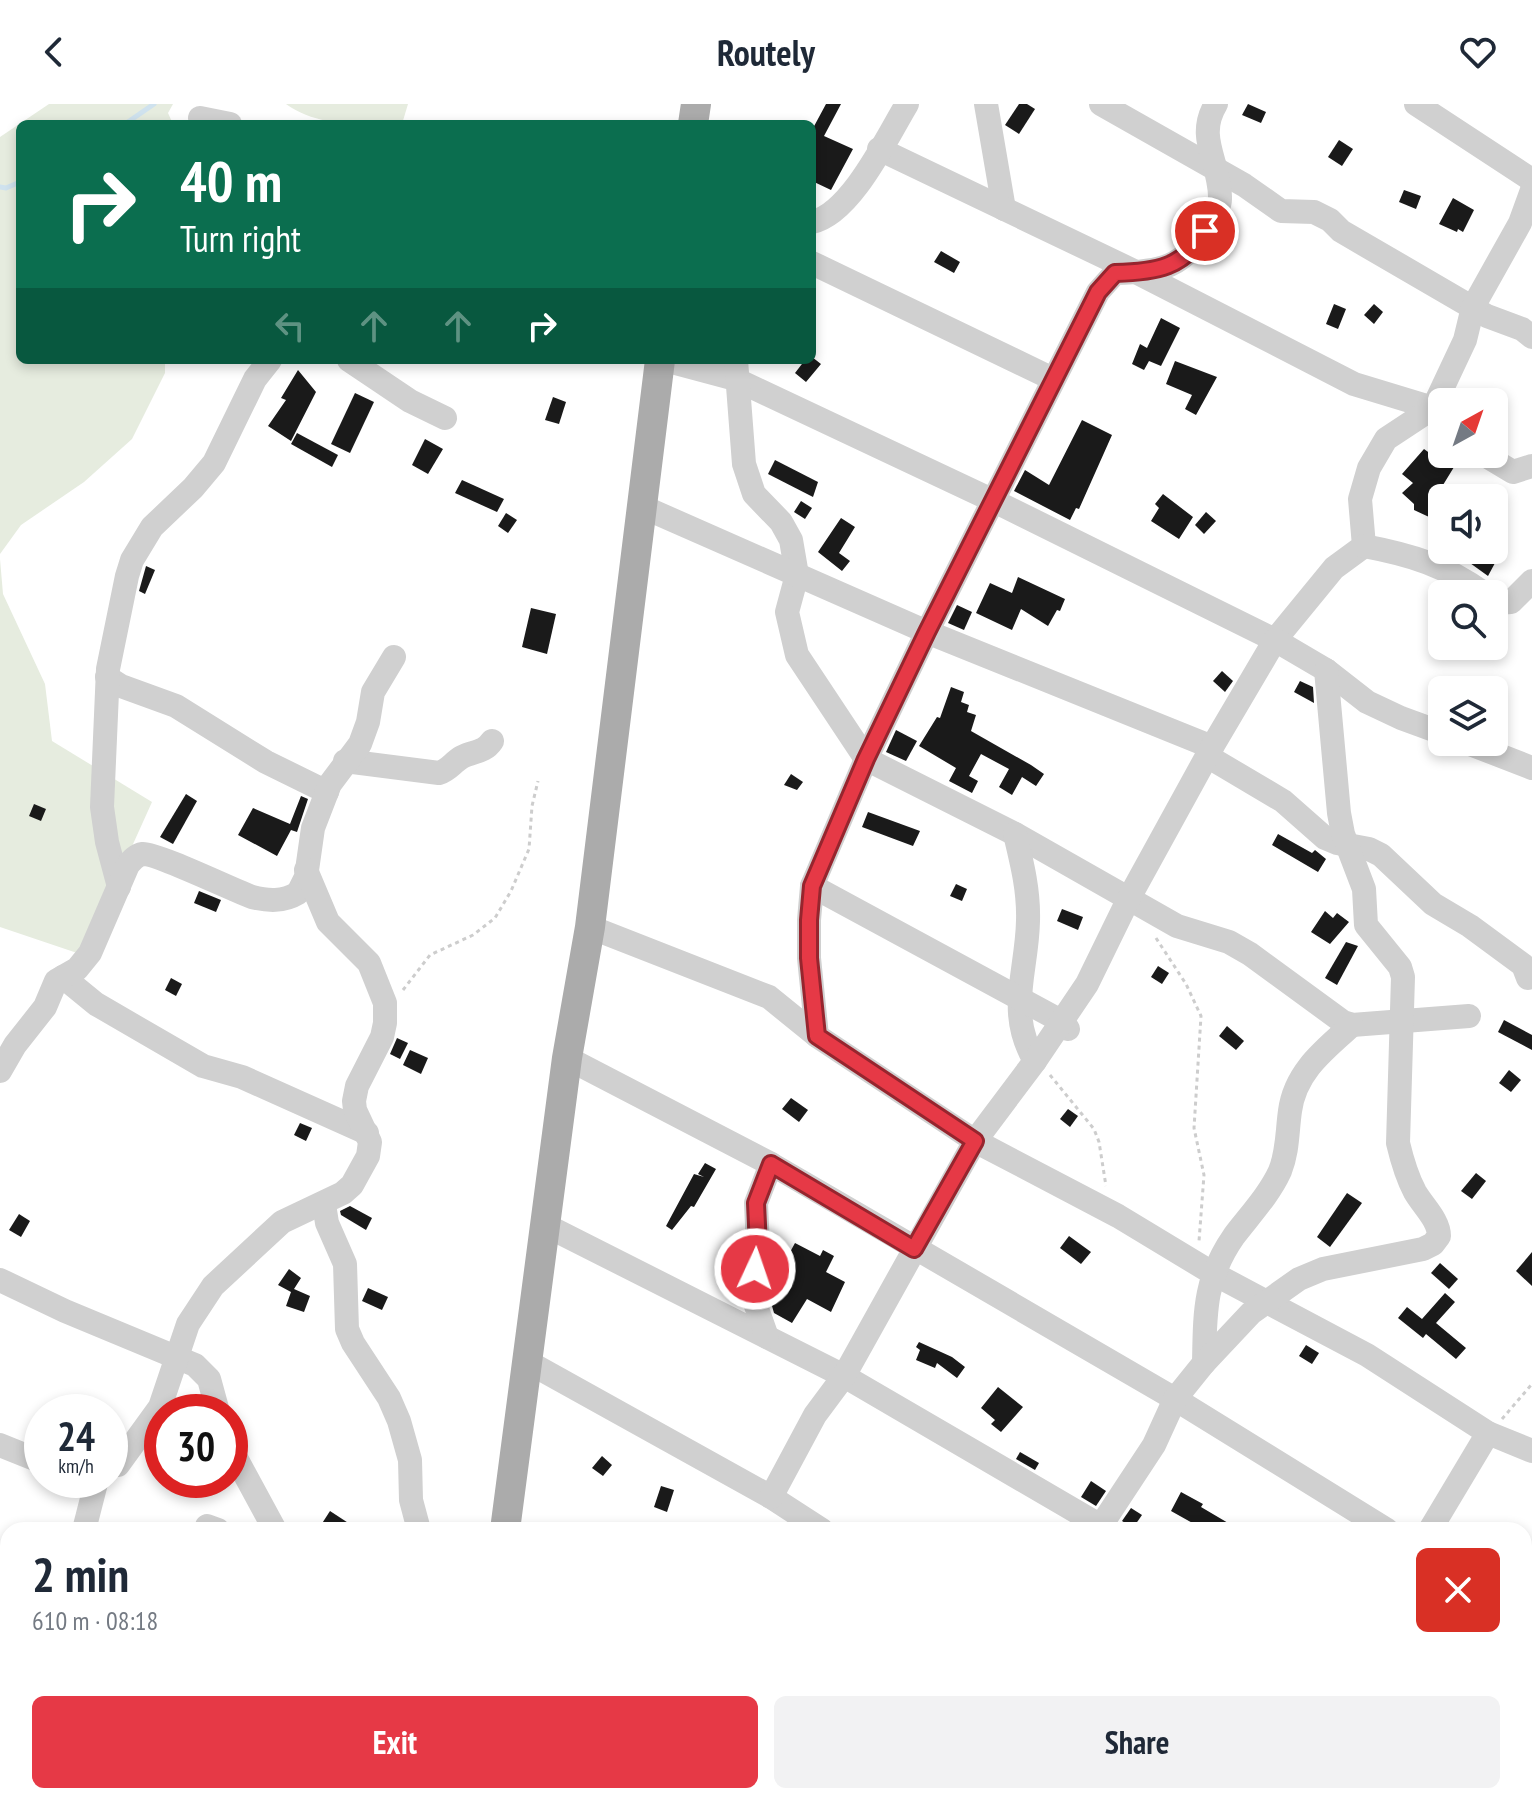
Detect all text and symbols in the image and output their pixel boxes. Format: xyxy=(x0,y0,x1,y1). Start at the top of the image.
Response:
text: Routely xyxy=(717,29,815,76)
icon: back xyxy=(32,30,76,74)
icon: heart xyxy=(1456,30,1500,74)
text: 40 m xyxy=(180,145,282,217)
icon: right xyxy=(48,152,152,256)
pin xyxy=(1171,197,1239,265)
icon: arrive xyxy=(1183,209,1227,253)
text: Turn right xyxy=(180,215,301,262)
icon: left xyxy=(268,304,312,348)
icon: ahead xyxy=(352,304,396,348)
icon: ahead xyxy=(436,304,480,348)
icon: right xyxy=(520,304,564,348)
north arrow xyxy=(1428,388,1508,468)
map controls xyxy=(1428,388,1508,756)
button: sound xyxy=(1428,484,1508,564)
button: search xyxy=(1428,580,1508,660)
button: layers xyxy=(1428,676,1508,756)
position arrow xyxy=(713,1227,797,1311)
speed limit sign: 30 xyxy=(144,1394,248,1498)
text: 24 xyxy=(57,1410,95,1462)
text: km/h xyxy=(58,1453,94,1479)
text: 2 min xyxy=(32,1543,129,1605)
button: close xyxy=(1416,1548,1500,1632)
text: 610 m · 08:18 xyxy=(32,1604,158,1637)
button: Exit xyxy=(32,1696,758,1788)
button: Share xyxy=(774,1696,1500,1788)

